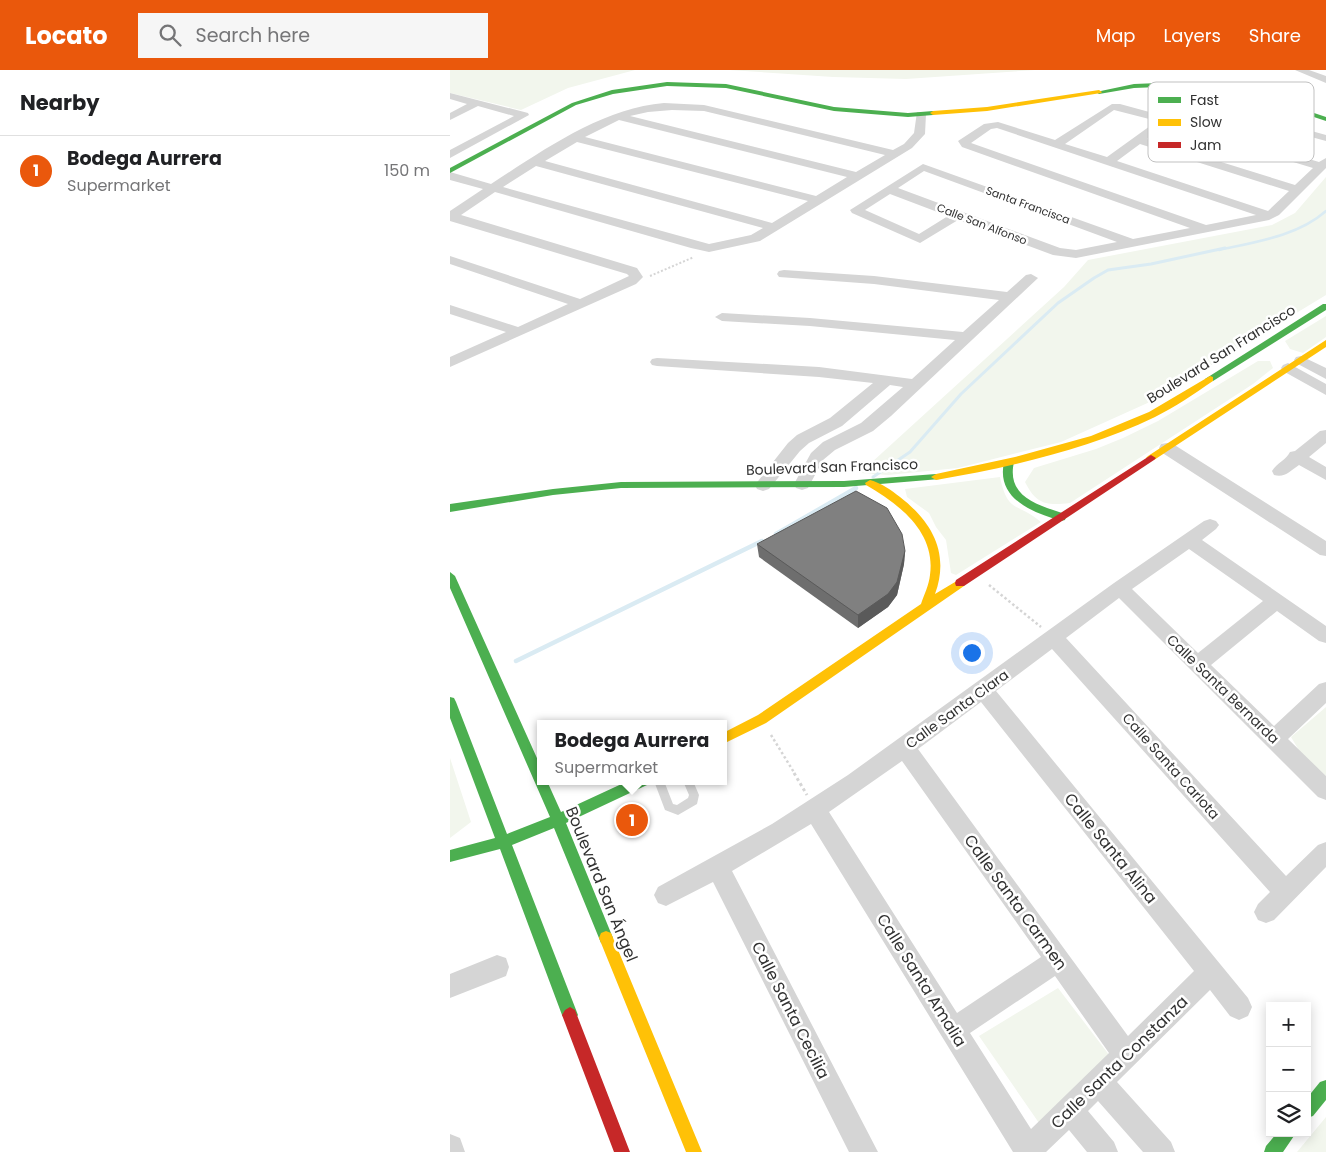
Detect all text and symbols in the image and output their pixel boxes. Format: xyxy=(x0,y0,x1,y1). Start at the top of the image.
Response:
search box xyxy=(138,13,488,58)
text: Locato xyxy=(25,19,108,52)
icon: search xyxy=(156,21,184,49)
text: Search here xyxy=(196,22,310,49)
text: Map xyxy=(1096,23,1136,48)
text: Layers xyxy=(1164,23,1221,48)
text: Share xyxy=(1249,23,1301,48)
legend xyxy=(1148,82,1314,162)
text: Nearby xyxy=(20,88,100,117)
text: Fast xyxy=(1190,90,1219,110)
text: Slow xyxy=(1190,112,1223,132)
text: Jam xyxy=(1190,135,1221,155)
text: Bodega Aurrera xyxy=(67,145,222,172)
text: 1 xyxy=(33,159,39,182)
text: 150 m xyxy=(384,159,430,182)
text: Supermarket xyxy=(67,174,171,197)
street label: Santa Francisca xyxy=(984,182,1072,228)
street label: Calle San Alfonso xyxy=(935,199,1029,249)
street label: Boulevard San Francisco xyxy=(1143,300,1299,408)
street label: Boulevard San Francisco xyxy=(746,454,918,480)
street label: Calle Santa Bernarda xyxy=(1162,630,1284,748)
your location xyxy=(959,640,985,666)
street label: Calle Santa Clara xyxy=(901,665,1013,753)
street label: Calle Santa Carlota xyxy=(1118,708,1224,824)
popup xyxy=(537,720,727,785)
text: Bodega Aurrera xyxy=(555,727,709,754)
text: Supermarket xyxy=(555,756,658,779)
street label: Calle Santa Alina xyxy=(1059,788,1162,909)
pin: 1 xyxy=(616,801,648,839)
street label: Boulevard San Ángel xyxy=(560,803,643,965)
street label: Calle Santa Carmen xyxy=(959,830,1073,975)
street label: Calle Santa Amalia xyxy=(871,909,972,1051)
street label: Calle Santa Cecilia xyxy=(746,938,835,1083)
street label: Calle Santa Constanza xyxy=(1046,991,1193,1134)
map controls xyxy=(1266,1002,1311,1137)
button: + xyxy=(1266,1002,1311,1047)
button: − xyxy=(1266,1047,1311,1092)
button: layers xyxy=(1266,1092,1311,1137)

